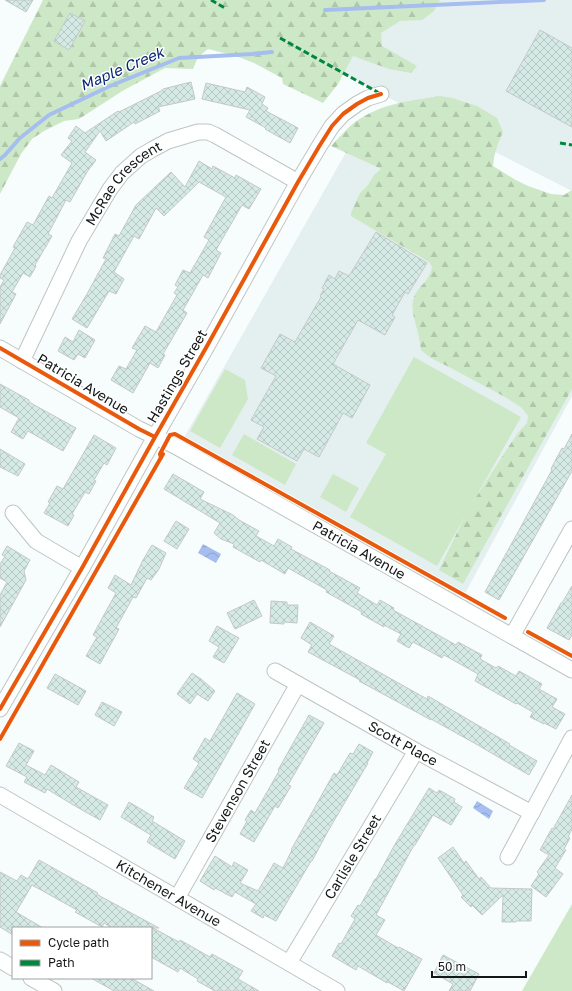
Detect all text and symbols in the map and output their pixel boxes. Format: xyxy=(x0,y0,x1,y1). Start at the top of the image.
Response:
water label: Maple Creek xyxy=(77,42,168,94)
street label: McRae Crescent xyxy=(81,137,164,228)
street label: Hastings Street xyxy=(143,326,210,425)
street label: Patricia Avenue xyxy=(34,350,132,418)
street label: Patricia Avenue xyxy=(310,516,409,582)
street label: Scott Place xyxy=(365,717,441,769)
street label: Stevenson Street xyxy=(201,736,273,845)
street label: Carlisle Street xyxy=(320,811,384,902)
street label: Kitchener Avenue xyxy=(113,855,224,930)
legend xyxy=(12,927,152,979)
text: Cycle path xyxy=(48,935,109,950)
scale bar xyxy=(432,953,526,979)
text: Path xyxy=(48,955,75,970)
text: 50 m xyxy=(438,959,466,974)

